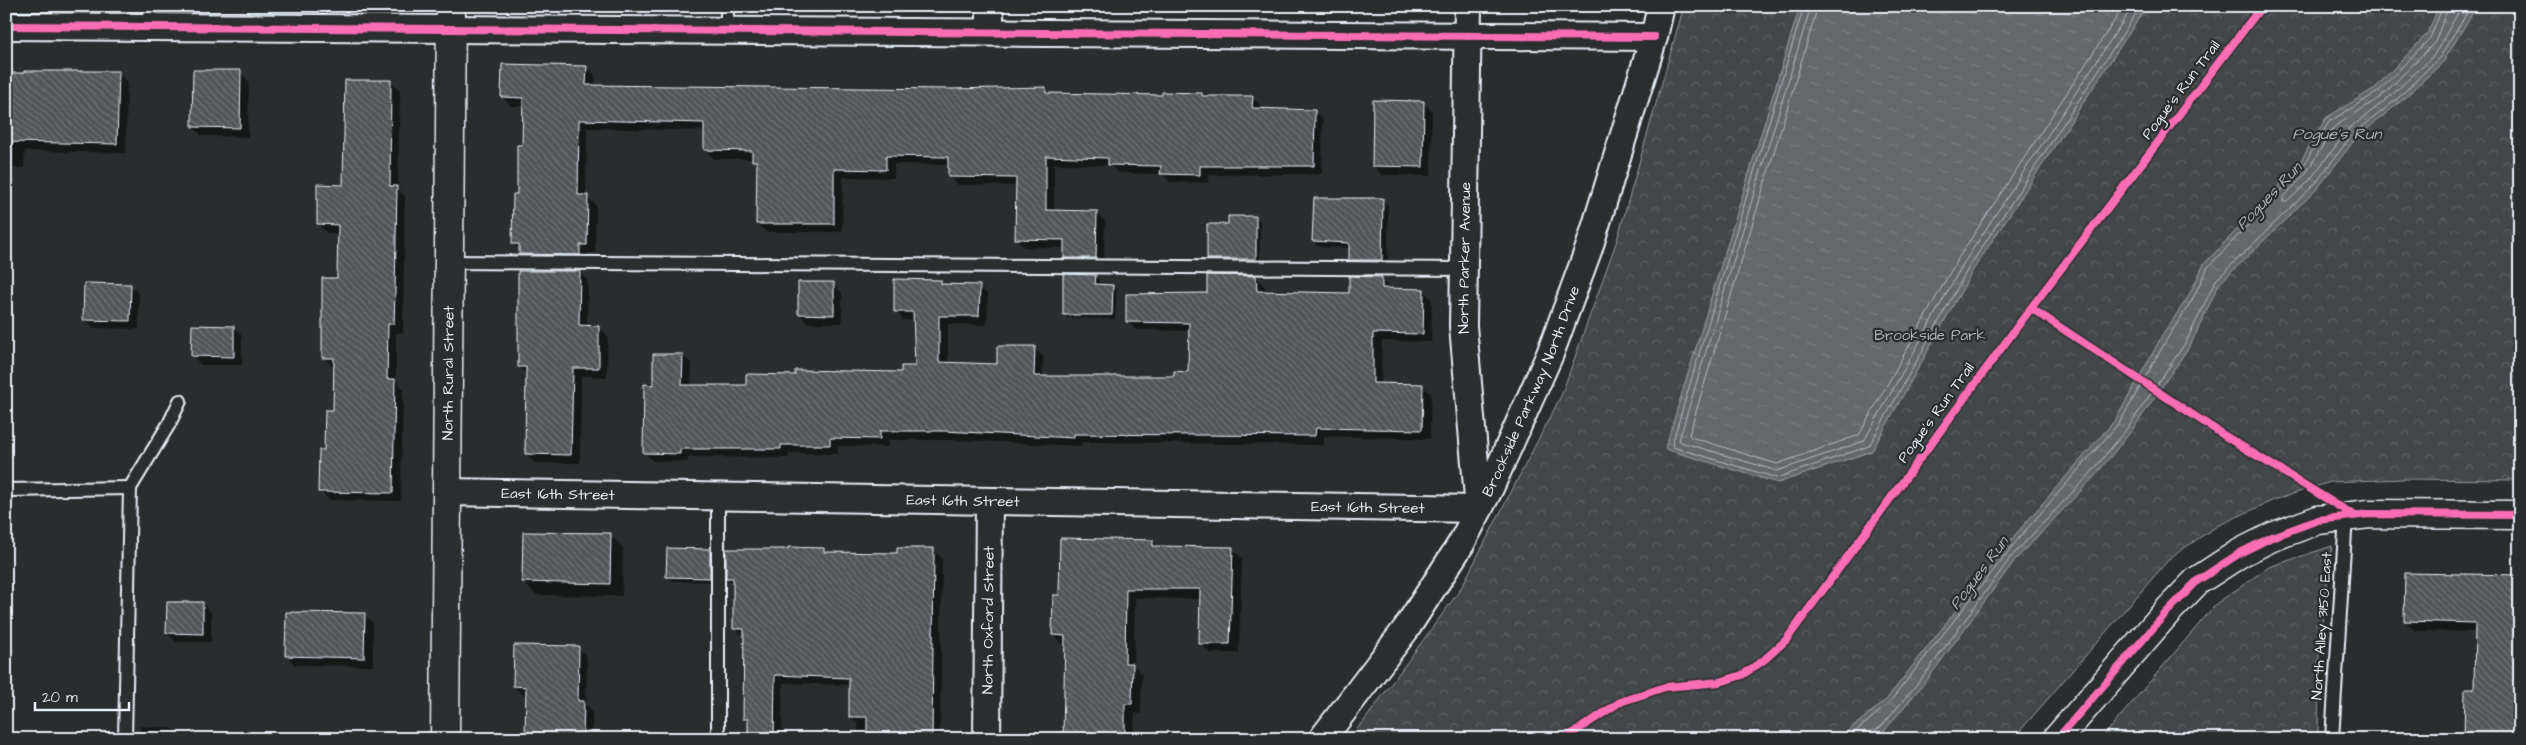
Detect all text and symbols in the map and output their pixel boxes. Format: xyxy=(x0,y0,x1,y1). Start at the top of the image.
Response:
street label: Pogue's Run Trail xyxy=(2137,36,2226,144)
water label: Pogue's Run xyxy=(2293,123,2383,146)
water label: Pogues Run xyxy=(2231,156,2309,235)
street label: North Parker Avenue xyxy=(1452,182,1476,335)
street label: Brookside Parkway North Drive xyxy=(1477,283,1585,500)
street label: North Rural Street xyxy=(437,306,459,440)
park label: Brookside Park xyxy=(1874,325,1986,346)
street label: Pogue's Run Trail xyxy=(1892,359,1980,468)
street label: East 16th Street xyxy=(501,482,615,505)
street label: East 16th Street xyxy=(906,489,1020,512)
street label: East 16th Street xyxy=(1311,496,1425,519)
water label: Pogues Run xyxy=(1944,530,2016,615)
street label: North Oxford Street xyxy=(977,546,999,694)
street label: North Alley 3150 East xyxy=(2306,551,2339,701)
scale bar xyxy=(35,680,129,712)
text: 20 m xyxy=(42,687,78,708)

